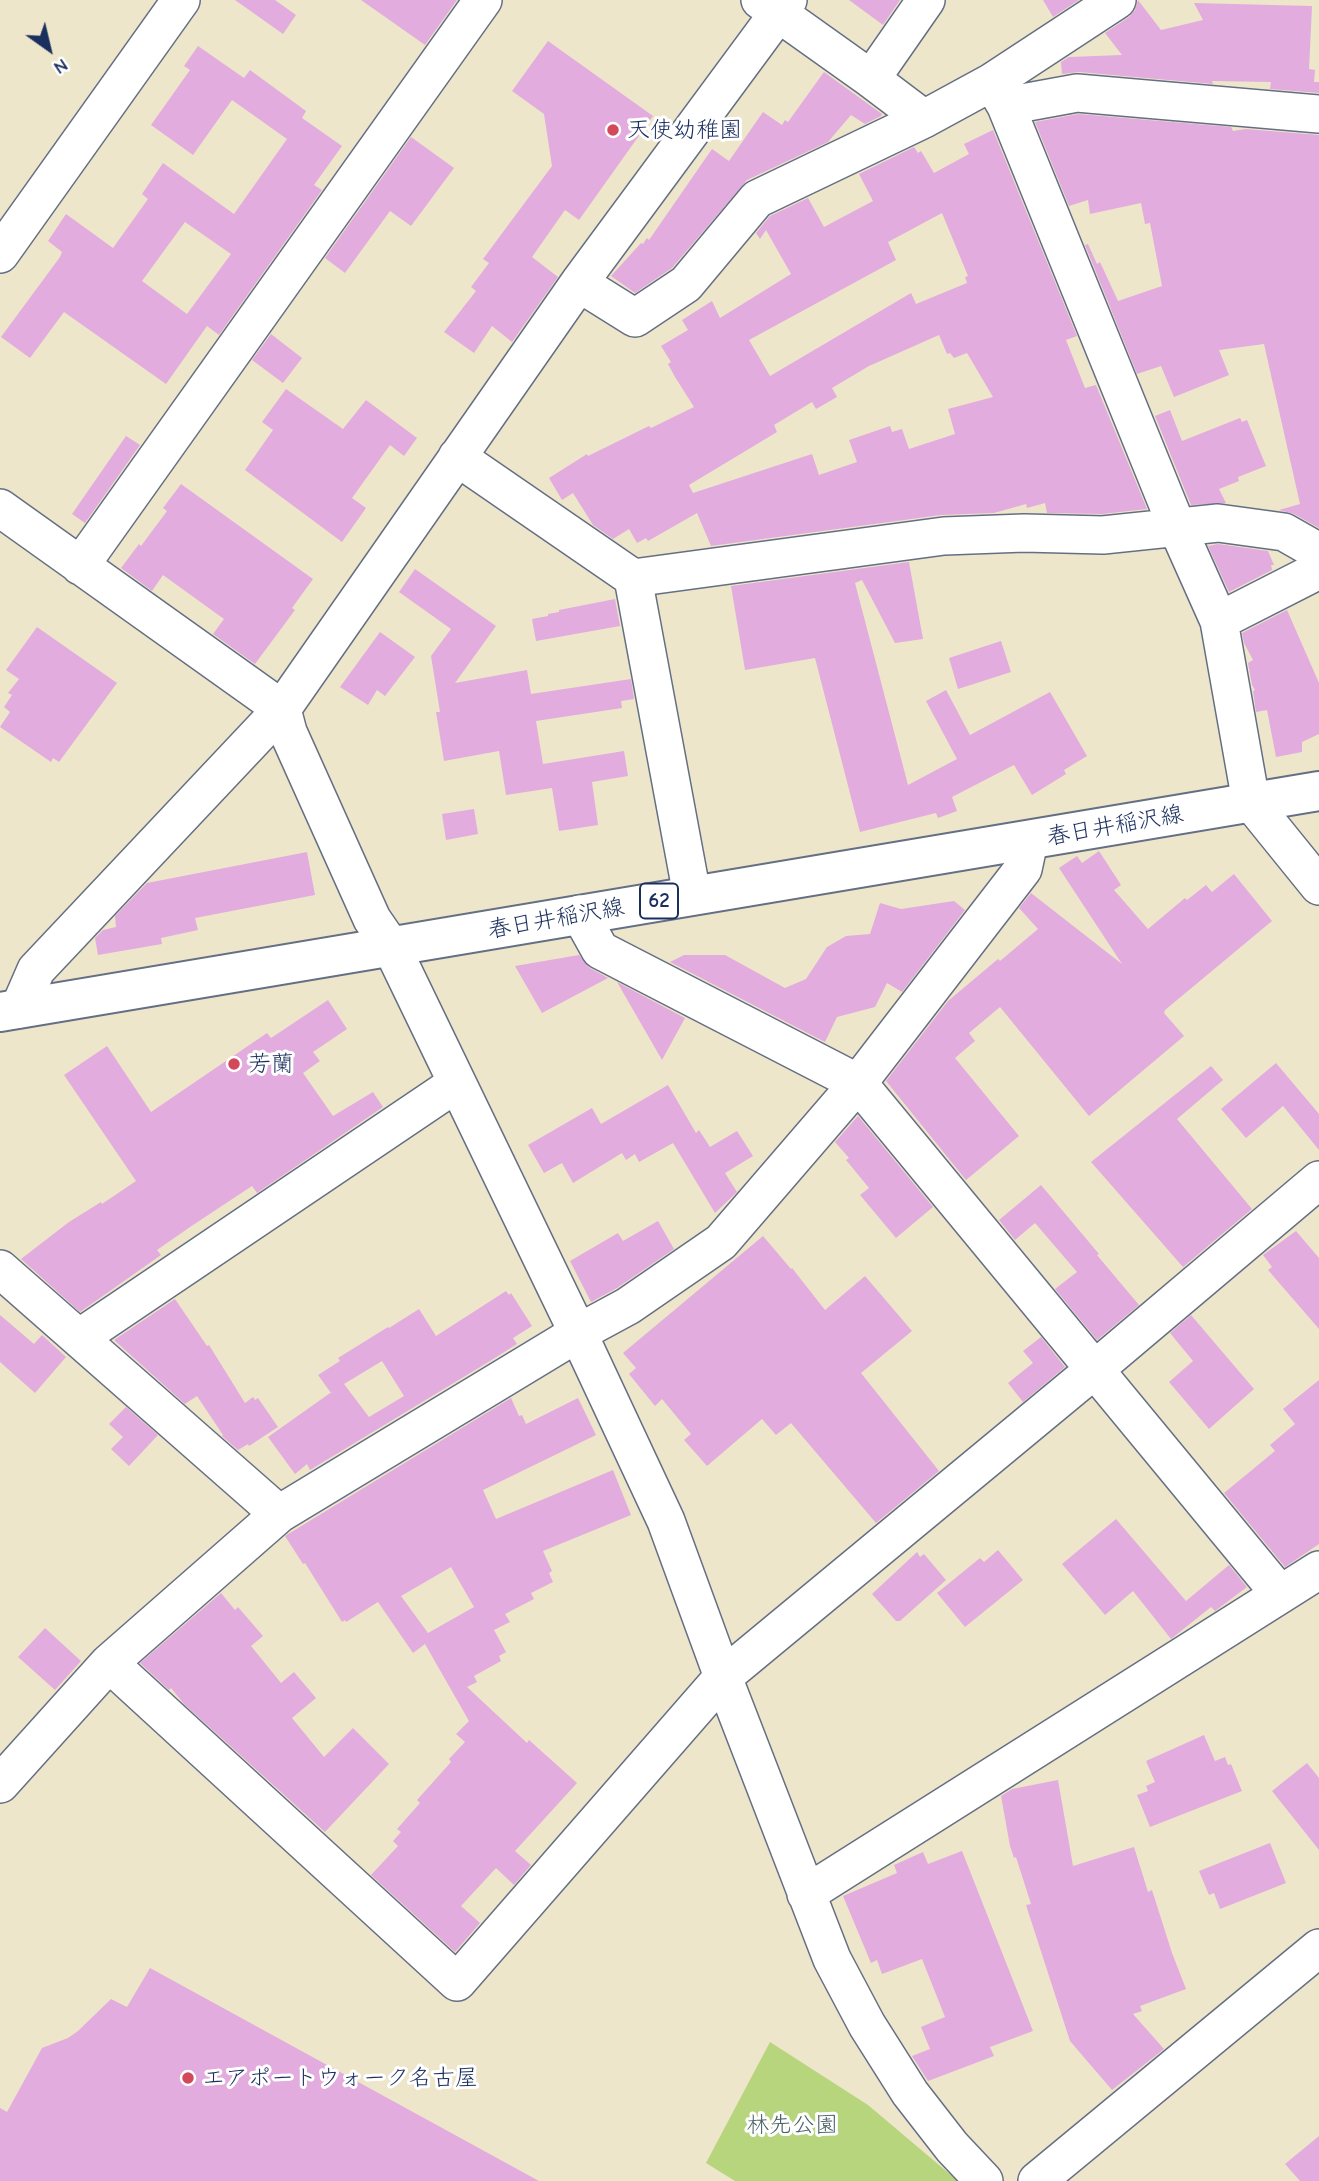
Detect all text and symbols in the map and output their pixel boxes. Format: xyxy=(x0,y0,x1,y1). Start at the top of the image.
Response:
north arrow xyxy=(14,14,84,84)
text: N xyxy=(49,54,72,79)
place label: 天使幼稚園 xyxy=(627,116,742,144)
marker: 天使幼稚園 xyxy=(605,122,621,138)
street label: 春日井稲沢線 xyxy=(1045,800,1185,852)
road number: 62 xyxy=(640,884,678,918)
street label: 春日井稲沢線 xyxy=(486,893,626,945)
place label: 芳蘭 xyxy=(248,1050,294,1078)
marker: 芳蘭 xyxy=(226,1056,242,1072)
place label: エアポートウォーク名古屋 xyxy=(202,2064,478,2092)
marker: エアポートウォーク名古屋 xyxy=(180,2070,196,2086)
park label: 林先公園 xyxy=(746,2111,838,2139)

